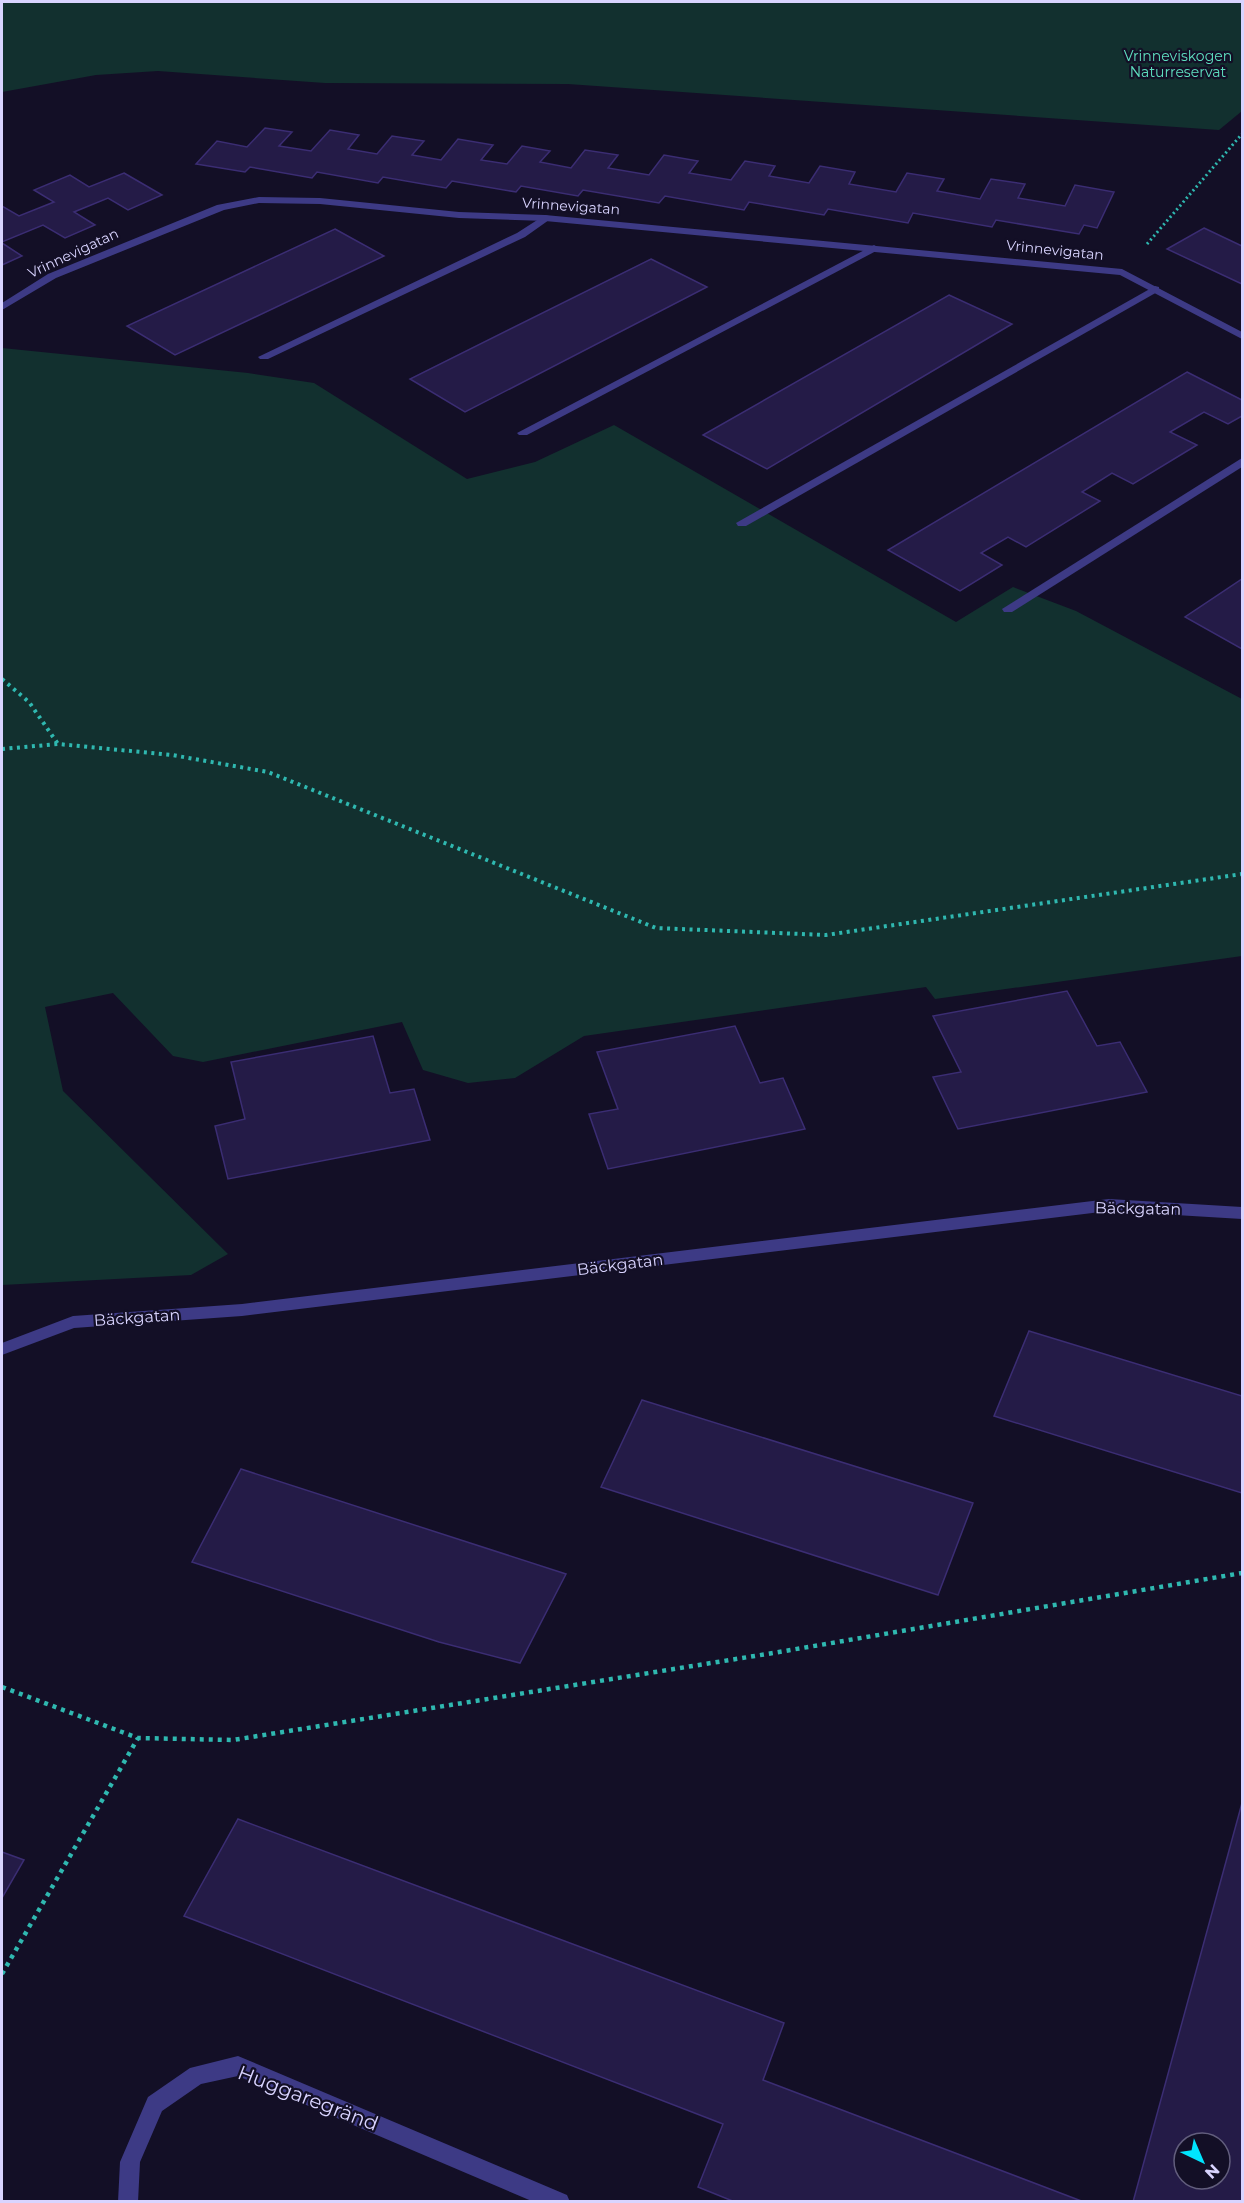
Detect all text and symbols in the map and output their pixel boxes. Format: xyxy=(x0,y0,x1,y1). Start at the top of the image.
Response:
park label: Vrinneviskogen Naturreservat xyxy=(1124,47,1232,81)
street label: Vrinnevigatan xyxy=(521,194,621,218)
street label: Vrinnevigatan xyxy=(25,224,121,282)
street label: Vrinnevigatan xyxy=(1005,236,1105,264)
street label: Bäckgatan xyxy=(1095,1198,1181,1219)
street label: Bäckgatan xyxy=(576,1250,664,1279)
street label: Bäckgatan xyxy=(93,1305,181,1330)
street label: Huggaregränd xyxy=(234,2060,382,2136)
north arrow xyxy=(1172,2131,1232,2191)
text: N xyxy=(1201,2160,1223,2183)

